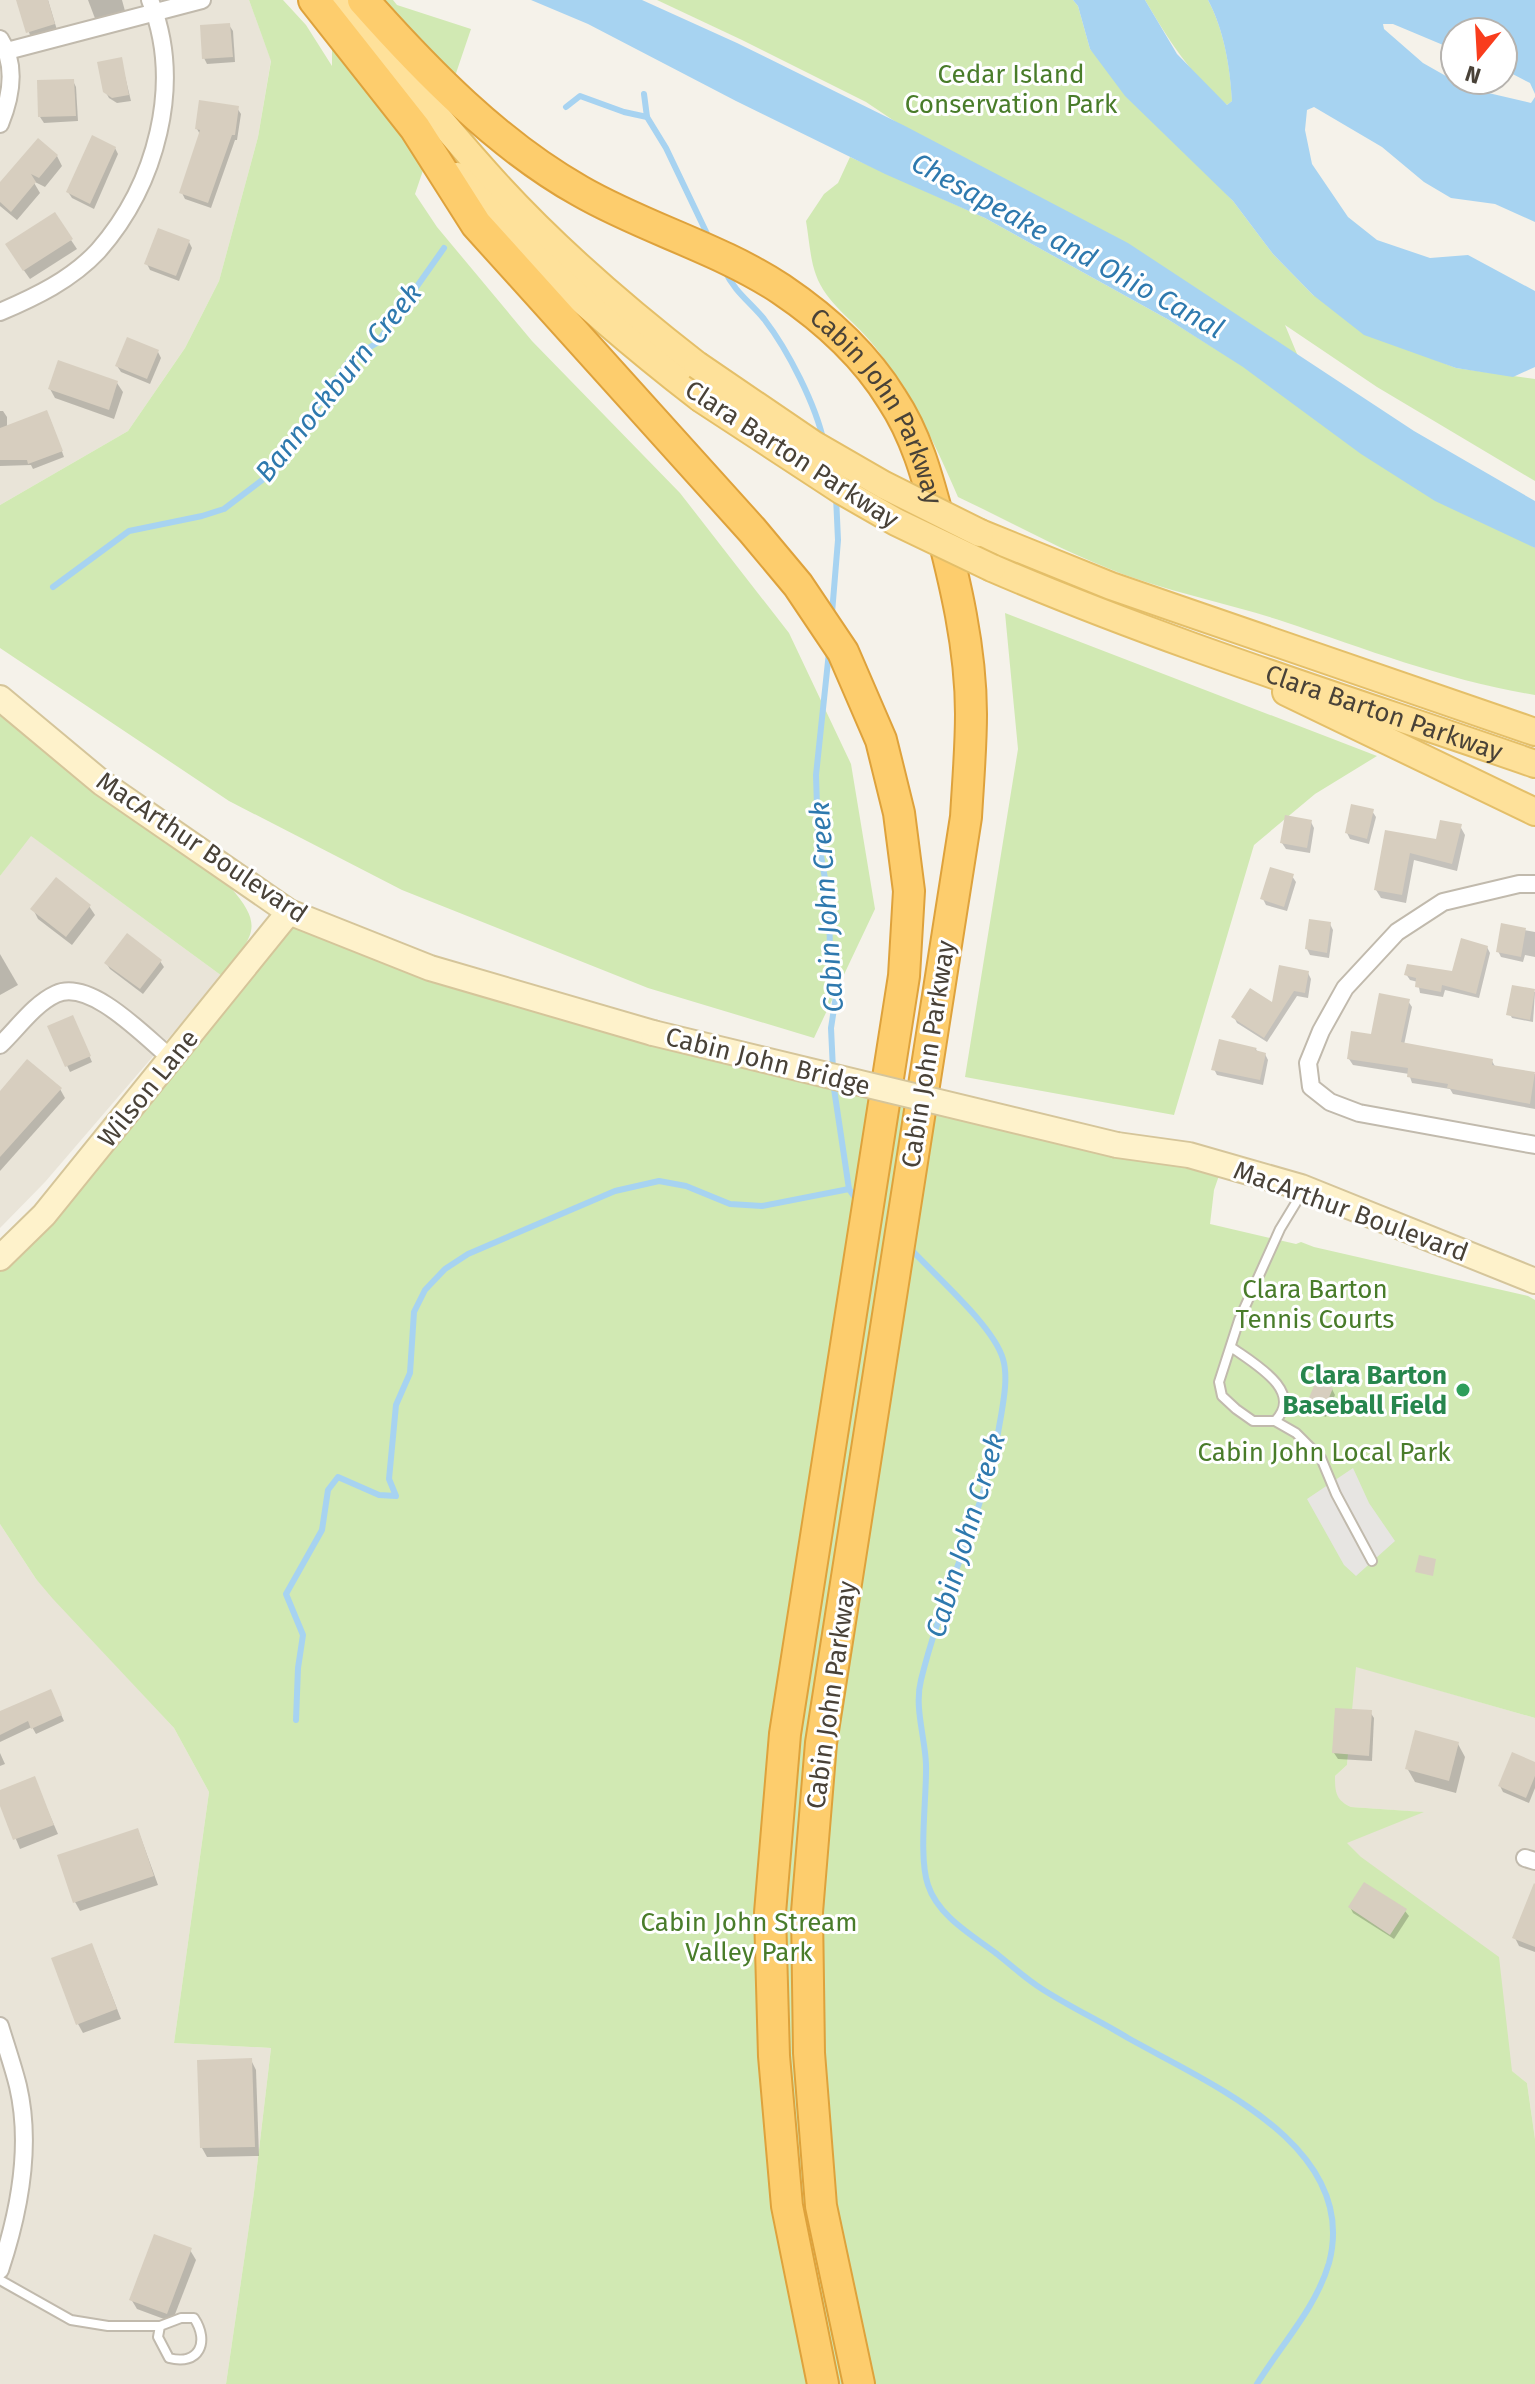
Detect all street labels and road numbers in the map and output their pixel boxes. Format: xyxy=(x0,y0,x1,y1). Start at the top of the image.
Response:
street label: Cabin John Parkway xyxy=(804,302,949,508)
street label: Clara Barton Parkway xyxy=(679,374,905,535)
street label: Clara Barton Parkway xyxy=(1261,658,1507,768)
street label: MacArthur Boulevard xyxy=(90,765,313,929)
street label: Cabin John Parkway xyxy=(895,938,962,1170)
street label: Cabin John Bridge xyxy=(662,1021,873,1102)
street label: Wilson Lane xyxy=(92,1023,205,1153)
street label: MacArthur Boulevard xyxy=(1229,1155,1472,1268)
street label: Cabin John Parkway xyxy=(800,1579,863,1811)

